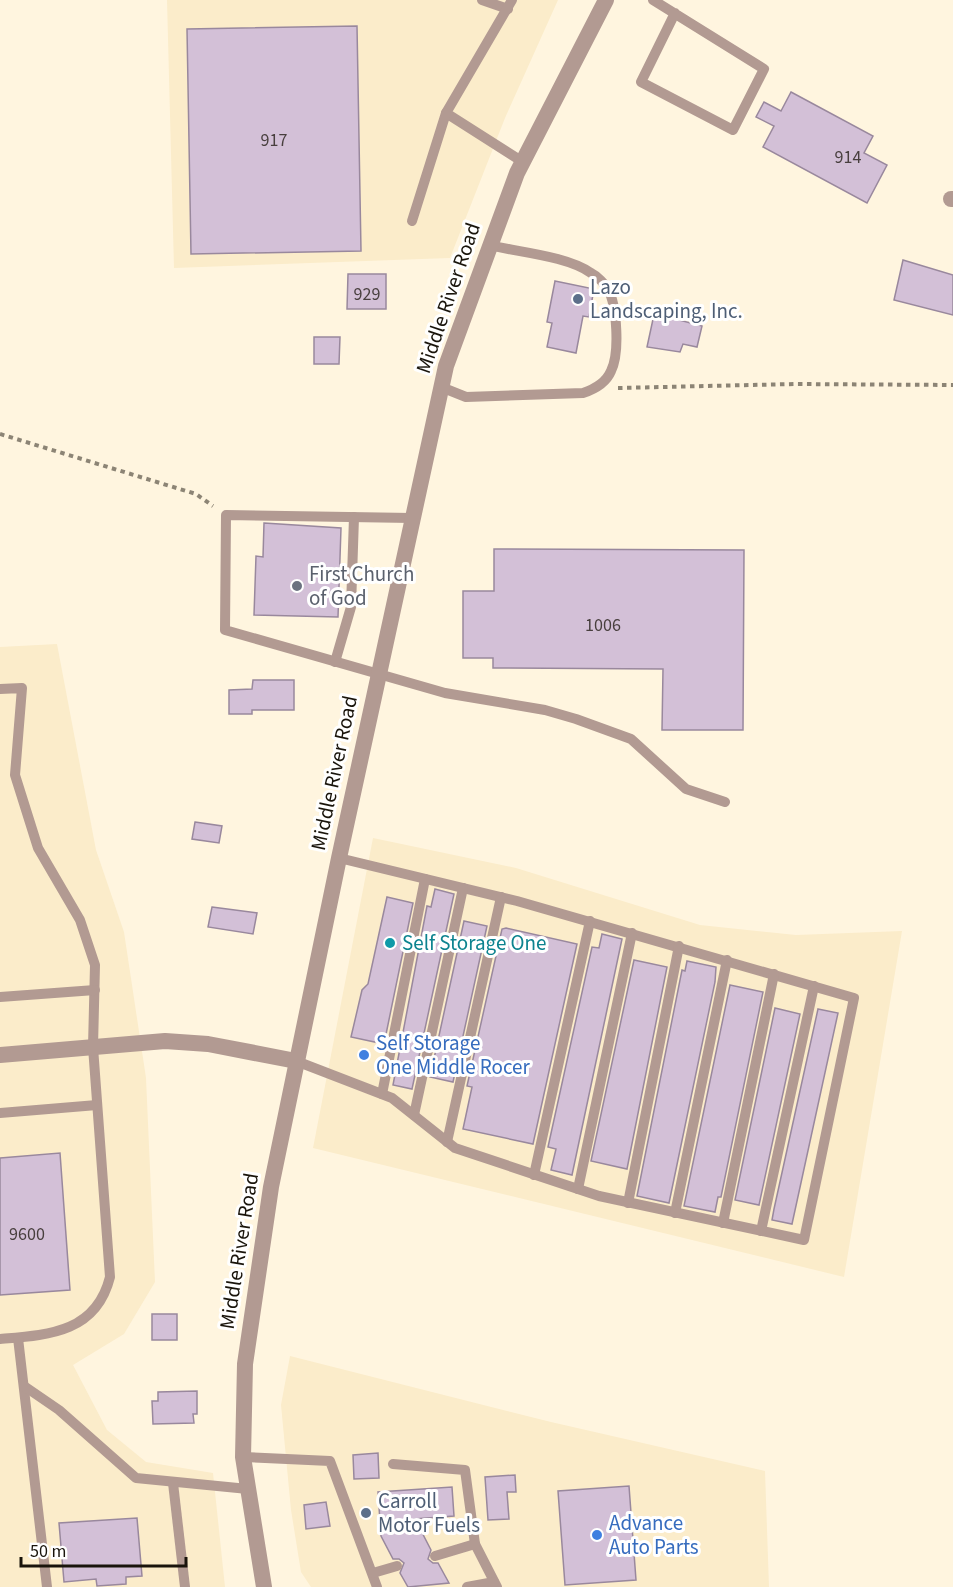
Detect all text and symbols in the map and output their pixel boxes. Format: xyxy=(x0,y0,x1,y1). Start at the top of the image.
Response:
house number: 917 xyxy=(261,128,287,153)
house number: 914 xyxy=(835,145,861,170)
street label: Middle River Road xyxy=(408,219,488,377)
place label: Lazo Landscaping, Inc. xyxy=(590,272,743,326)
house number: 929 xyxy=(354,282,380,307)
marker: Lazo Landscaping, Inc. xyxy=(571,292,585,306)
place label: First Church of God xyxy=(309,559,414,613)
marker: First Church of God xyxy=(290,579,304,593)
house number: 1006 xyxy=(585,613,621,638)
street label: Middle River Road xyxy=(303,693,365,853)
place label: Self Storage One xyxy=(402,928,546,958)
marker: Self Storage One xyxy=(383,936,397,950)
place label: Self Storage One Middle Rocer xyxy=(376,1028,530,1082)
marker: Self Storage One Middle Rocer xyxy=(357,1048,371,1062)
street label: Middle River Road xyxy=(212,1171,266,1331)
house number: 9600 xyxy=(9,1222,45,1247)
place label: Carroll Motor Fuels xyxy=(378,1486,480,1540)
marker: Carroll Motor Fuels xyxy=(359,1506,373,1520)
place label: Advance Auto Parts xyxy=(609,1508,699,1562)
marker: Advance Auto Parts xyxy=(590,1528,604,1542)
scale bar xyxy=(21,1530,186,1568)
text: 50 m xyxy=(30,1539,66,1564)

